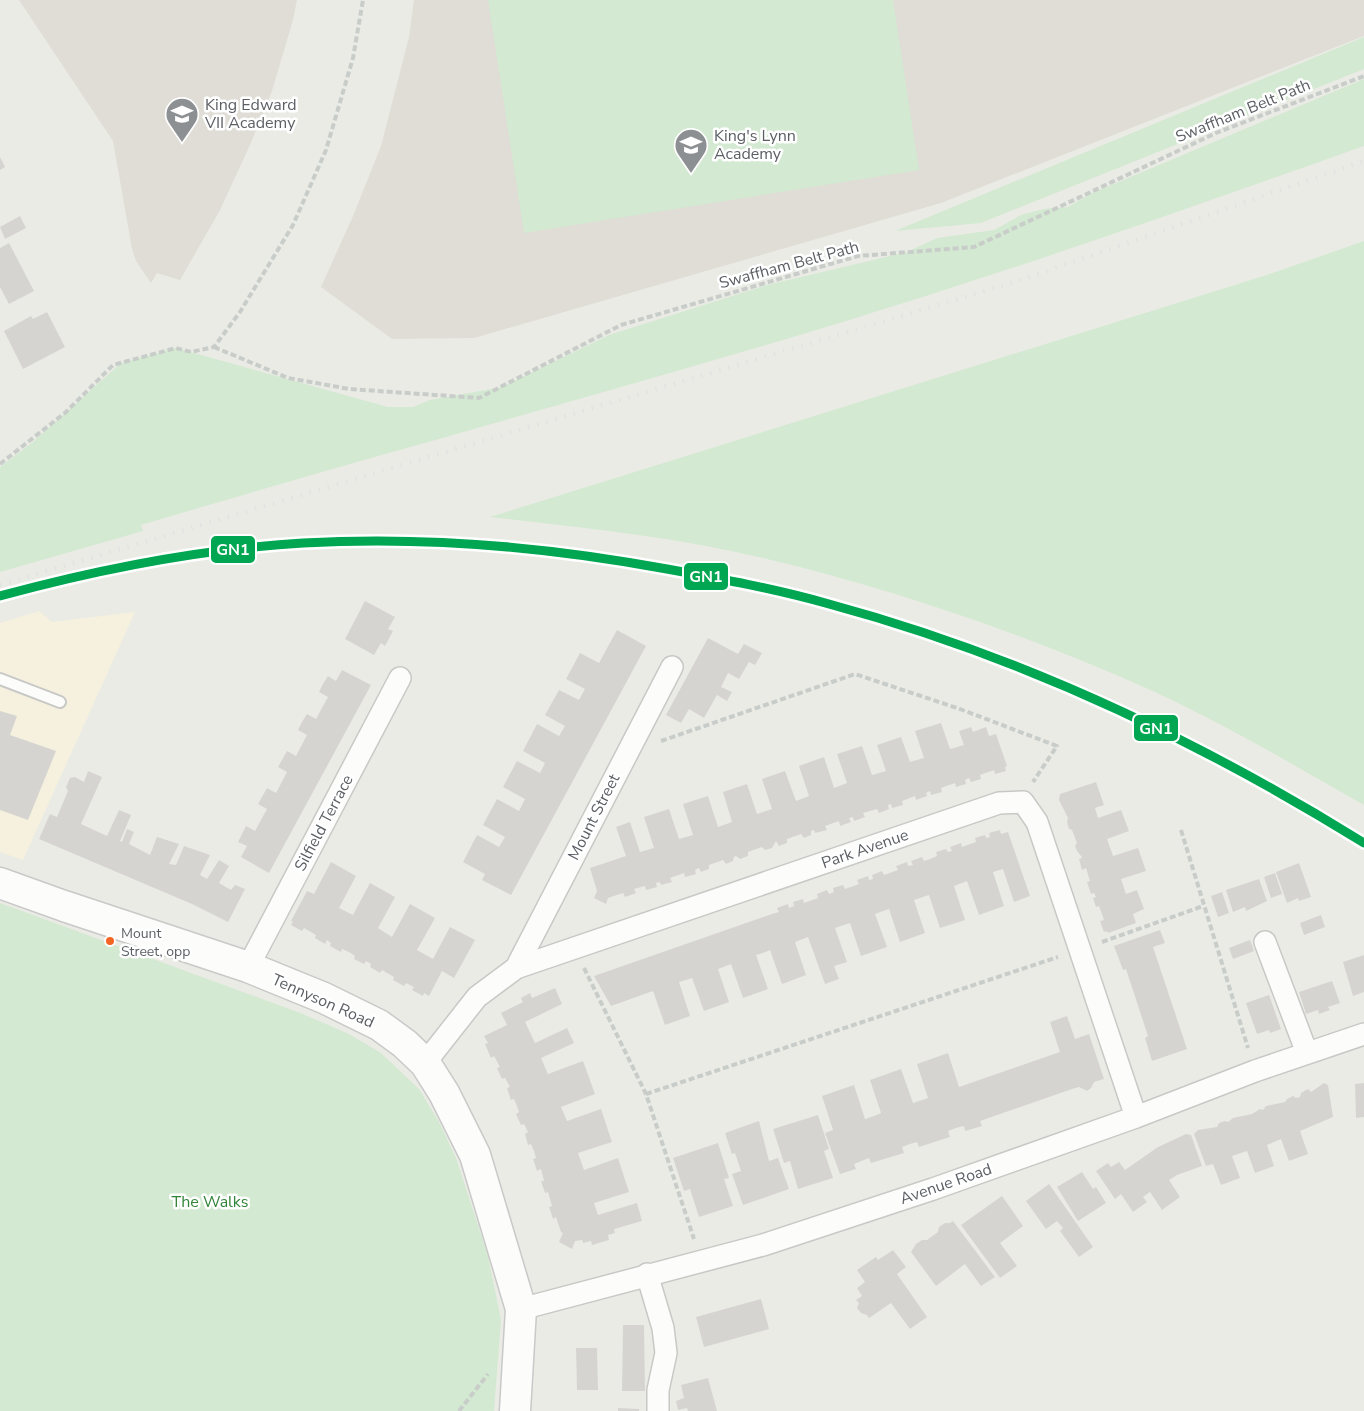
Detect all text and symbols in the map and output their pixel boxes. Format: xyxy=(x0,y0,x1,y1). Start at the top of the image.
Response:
street label: Swaffham Belt Path xyxy=(1172,74,1314,148)
place label: King Edward VII Academy xyxy=(204,94,297,134)
school or university icon: King Edward VII Academy xyxy=(164,96,200,143)
place label: King's Lynn Academy xyxy=(714,125,796,165)
school or university icon: King's Lynn Academy xyxy=(673,127,709,174)
street label: Swaffham Belt Path xyxy=(717,236,861,294)
line badge: GN1 xyxy=(210,535,256,564)
text: GN1 xyxy=(216,539,250,561)
line badge: GN1 xyxy=(683,562,729,591)
text: GN1 xyxy=(689,566,723,588)
line badge: GN1 xyxy=(1133,714,1179,742)
text: GN1 xyxy=(1139,718,1173,740)
street label: Mount Street xyxy=(563,770,625,864)
street label: Silfield Terrace xyxy=(289,771,359,875)
street label: Park Avenue xyxy=(819,824,911,874)
place label: Mount Street, opp xyxy=(121,924,190,961)
marker: Mount Street, opp xyxy=(104,935,116,947)
street label: Tennyson Road xyxy=(268,969,378,1033)
street label: Avenue Road xyxy=(897,1158,995,1210)
park label: The Walks xyxy=(172,1191,248,1213)

